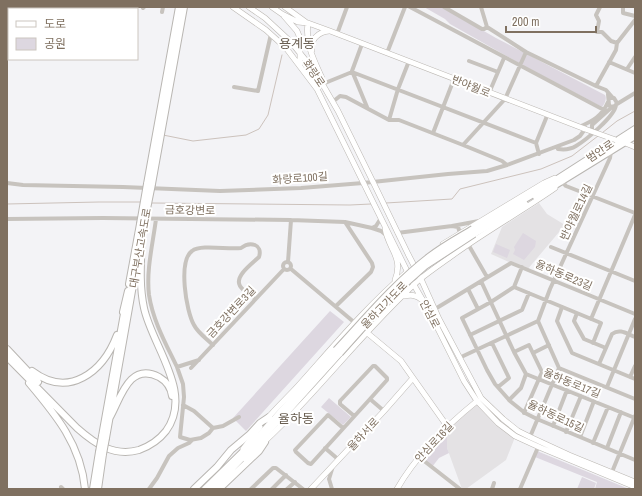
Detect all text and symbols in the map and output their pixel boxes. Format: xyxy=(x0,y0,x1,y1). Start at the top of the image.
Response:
legend xyxy=(8,8,138,60)
scale bar xyxy=(506,8,596,34)
text: 200 m xyxy=(512,14,539,30)
text: 도로 xyxy=(44,16,66,32)
district label: 용계동 xyxy=(279,35,315,52)
text: 공원 xyxy=(44,36,66,52)
street label: 화랑로 xyxy=(300,56,328,90)
street label: 반야월로 xyxy=(450,72,492,100)
street label: 범안로 xyxy=(583,137,617,165)
street label: 화랑로100길 xyxy=(272,169,328,187)
street label: 반야월로14길 xyxy=(557,182,595,242)
street label: 금호강변로 xyxy=(165,203,215,217)
street label: 대구부산고속도로 xyxy=(126,207,154,289)
street label: 율하동로23길 xyxy=(533,257,595,293)
street label: 율하고가도로 xyxy=(358,278,410,332)
street label: 금호강변로3길 xyxy=(203,283,259,341)
street label: 안심로 xyxy=(417,297,443,331)
street label: 율하동로17길 xyxy=(541,365,603,401)
street label: 율하동로15길 xyxy=(526,397,586,435)
district label: 율하동 xyxy=(278,410,314,427)
street label: 율하서로 xyxy=(344,414,382,454)
street label: 안심로16길 xyxy=(412,419,456,465)

